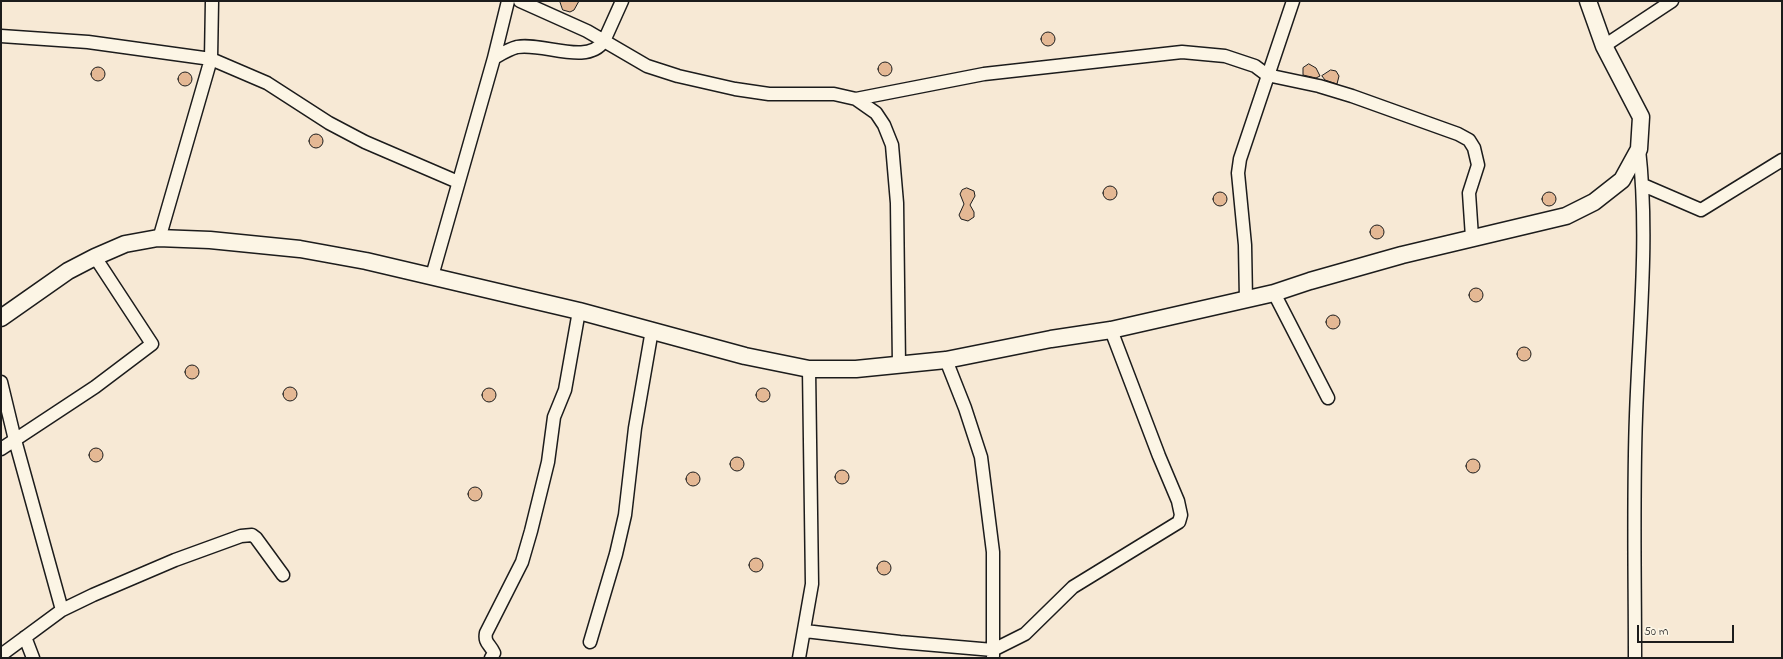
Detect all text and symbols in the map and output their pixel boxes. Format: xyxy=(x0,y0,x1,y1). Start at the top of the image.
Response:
scale bar xyxy=(1639,617,1736,643)
text: 50 m xyxy=(1644,623,1668,641)

